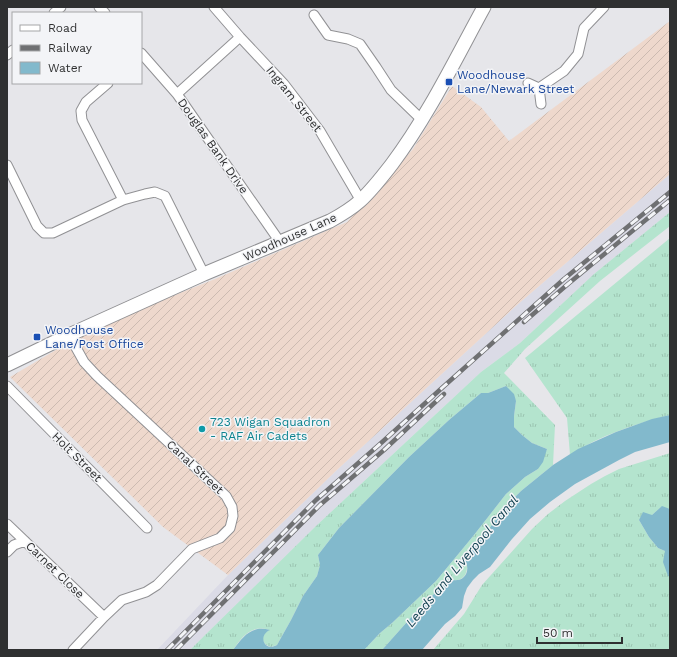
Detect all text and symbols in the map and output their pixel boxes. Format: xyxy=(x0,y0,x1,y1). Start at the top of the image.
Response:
legend xyxy=(12,12,142,84)
text: Road xyxy=(48,21,77,35)
text: Railway xyxy=(48,41,93,55)
text: Water xyxy=(48,61,83,75)
street label: Ingram Street xyxy=(263,63,325,135)
place label: Woodhouse Lane/Newark Street xyxy=(457,68,574,96)
marker: Woodhouse Lane/Newark Street xyxy=(444,77,454,87)
street label: Douglas Bank Drive xyxy=(175,96,251,196)
street label: Woodhouse Lane xyxy=(241,210,339,264)
place label: Woodhouse Lane/Post Office xyxy=(45,323,144,351)
marker: Woodhouse Lane/Post Office xyxy=(32,332,42,342)
place label: 723 Wigan Squadron - RAF Air Cadets xyxy=(210,415,330,443)
marker: 723 Wigan Squadron - RAF Air Cadets xyxy=(197,424,207,434)
street label: Holt Street xyxy=(49,429,105,485)
street label: Canal Street xyxy=(164,437,226,497)
water label: Leeds and Liverpool Canal xyxy=(403,492,521,630)
street label: Carnet Close xyxy=(23,539,87,601)
scale bar xyxy=(537,619,622,645)
text: 50 m xyxy=(543,626,573,640)

